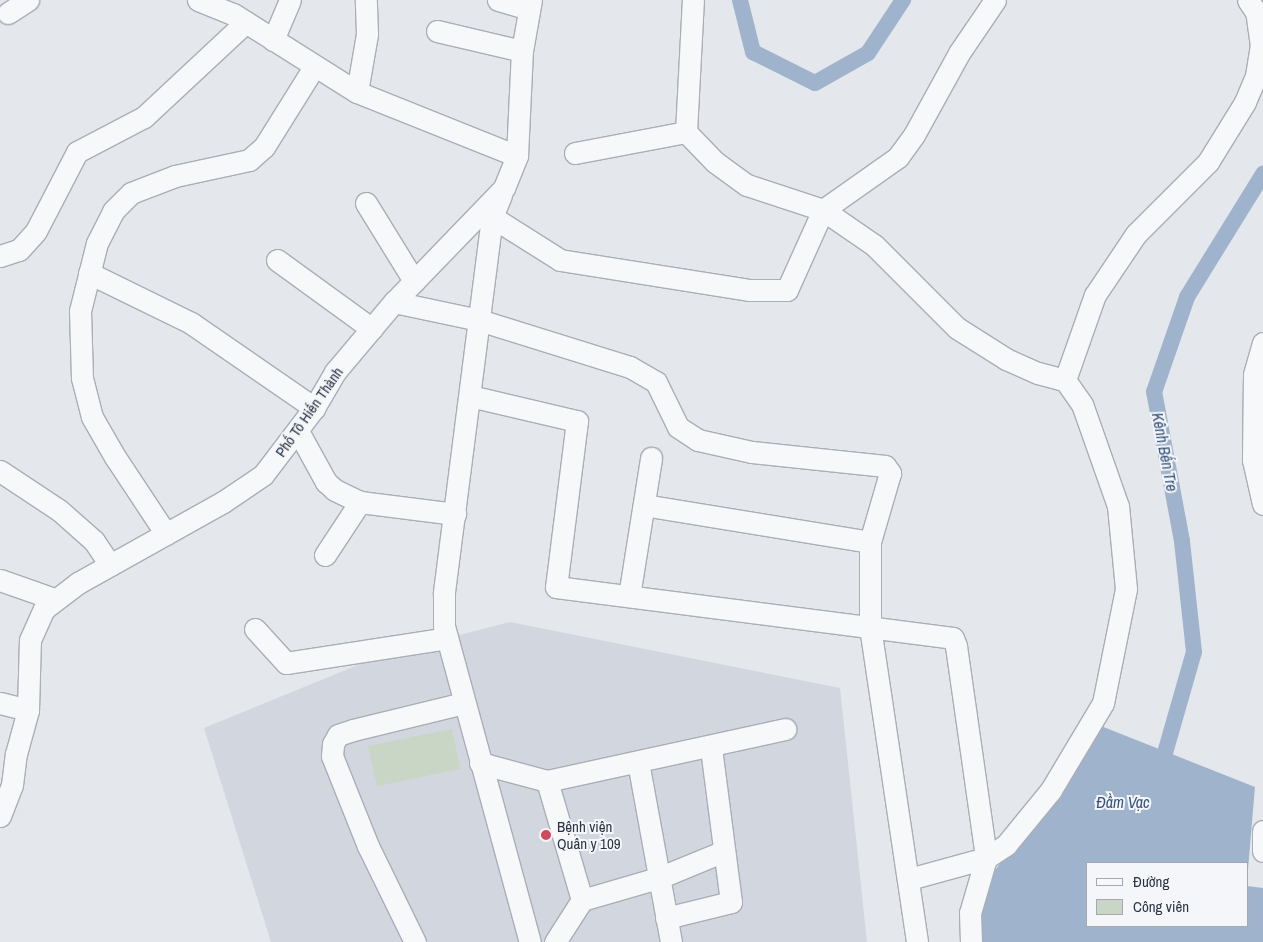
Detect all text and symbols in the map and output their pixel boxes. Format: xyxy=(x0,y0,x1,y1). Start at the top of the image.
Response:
street label: Phố Tô Hiến Thành xyxy=(271,363,347,461)
water label: Kênh Bến Tre xyxy=(1148,411,1182,493)
water label: Đầm Vạc xyxy=(1096,792,1150,812)
place label: Bệnh viện Quân y 109 xyxy=(557,817,621,852)
marker: Bệnh viện Quân y 109 xyxy=(539,828,553,842)
legend xyxy=(1086,862,1248,927)
text: Đường xyxy=(1133,871,1169,892)
text: Công viên xyxy=(1133,896,1189,917)

